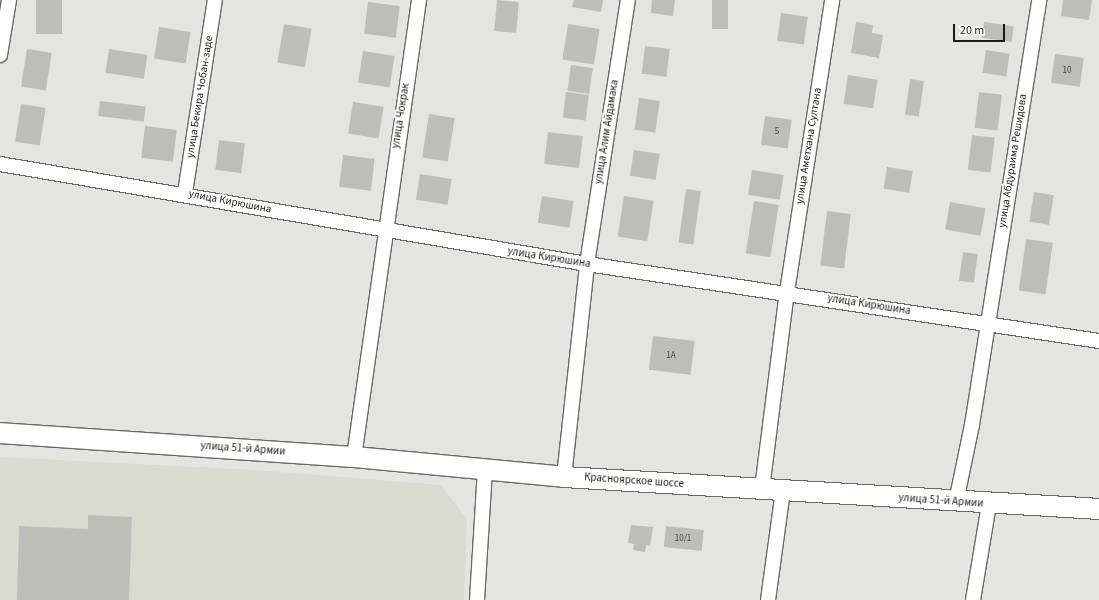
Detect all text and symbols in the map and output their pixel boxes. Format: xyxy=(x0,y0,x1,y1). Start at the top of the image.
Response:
scale bar xyxy=(955,16,1007,42)
text: 20 m xyxy=(960,22,984,39)
street label: улица Бекира Чобан-заде xyxy=(184,35,216,159)
house number: 10 xyxy=(1063,66,1071,76)
street label: улица Алим Айдамака xyxy=(592,79,622,185)
street label: улица Чокрак xyxy=(389,82,413,150)
street label: улица Аметхана Султана xyxy=(793,87,825,205)
street label: улица Абдураима Решидова xyxy=(996,93,1030,229)
house number: 5 xyxy=(775,127,779,137)
street label: улица Кирюшина xyxy=(188,188,272,216)
street label: улица Кирюшина xyxy=(506,245,592,271)
street label: улица Кирюшина xyxy=(826,292,912,318)
house number: 1А xyxy=(666,351,676,361)
street label: улица 51-й Армии xyxy=(200,439,286,459)
street label: Красноярское шоссе xyxy=(584,471,684,491)
street label: улица 51-й Армии xyxy=(898,491,984,511)
house number: 10/1 xyxy=(675,534,691,544)

